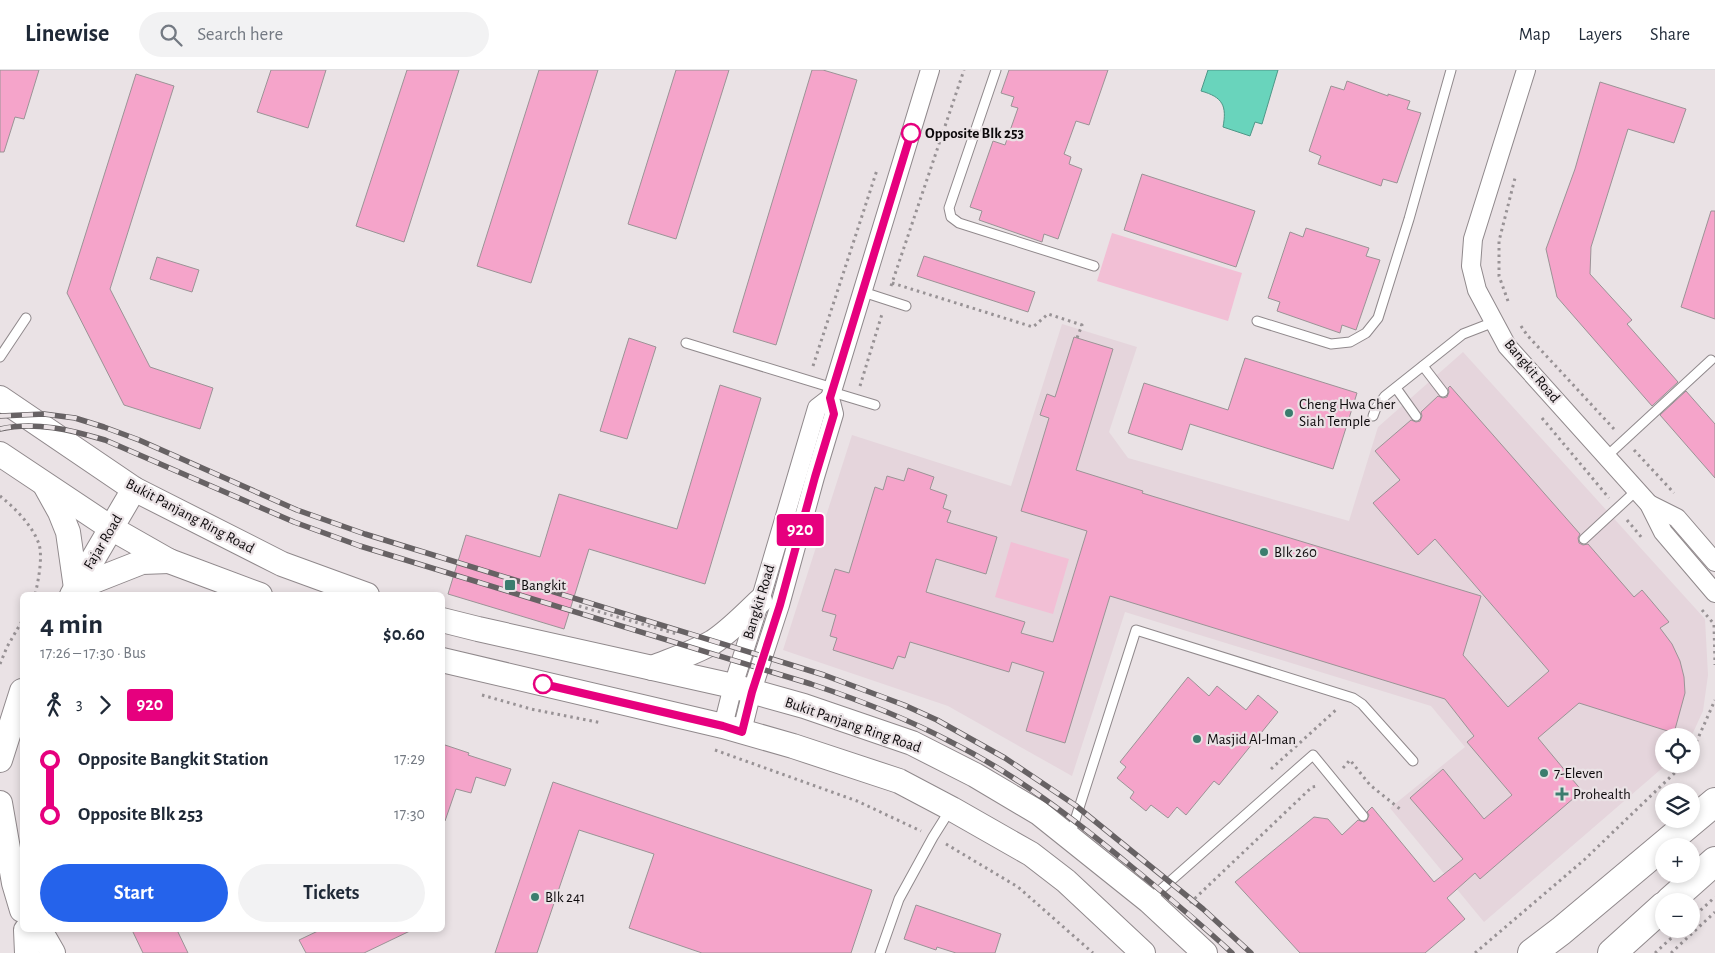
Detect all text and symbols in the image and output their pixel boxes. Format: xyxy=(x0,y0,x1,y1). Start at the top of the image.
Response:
search box xyxy=(139,12,489,57)
icon: search xyxy=(157,21,185,49)
text: Linewise xyxy=(25,22,109,46)
text: Search here xyxy=(197,25,283,44)
text: Map xyxy=(1519,26,1550,44)
text: Layers xyxy=(1578,26,1622,44)
text: Share xyxy=(1650,26,1690,44)
marker: Opposite Blk 253 xyxy=(901,123,921,143)
place label: Opposite Blk 253 xyxy=(925,126,1024,141)
street label: Bangkit Road xyxy=(1501,337,1563,406)
place label: Cheng Hwa Cher Siah Temple xyxy=(1299,397,1396,429)
marker: Cheng Hwa Cher Siah Temple xyxy=(1283,407,1295,419)
street label: Bukit Panjang Ring Road xyxy=(123,476,257,556)
street label: Fajar Road xyxy=(81,512,125,572)
line badge: 920 xyxy=(771,514,829,546)
text: 920 xyxy=(787,521,813,539)
place label: Blk 260 xyxy=(1274,545,1317,560)
marker: Blk 260 xyxy=(1258,546,1270,558)
street label: Bangkit Road xyxy=(741,563,778,641)
marker: Bangkit xyxy=(503,578,517,592)
place label: Bangkit xyxy=(521,578,566,593)
text: 4 min xyxy=(40,611,103,639)
text: $0.60 xyxy=(383,625,425,644)
text: 17:26 – 17:30 · Bus xyxy=(40,645,146,661)
unlabelled marker xyxy=(533,674,553,694)
icon: walk xyxy=(40,691,68,719)
icon: forward xyxy=(91,691,119,719)
street label: Bukit Panjang Ring Road xyxy=(783,695,923,755)
text: 3 xyxy=(76,696,83,712)
text: 920 xyxy=(137,696,163,714)
map controls xyxy=(1655,728,1700,938)
button: locate xyxy=(1655,728,1700,773)
place label: Masjid Al-Iman xyxy=(1207,732,1296,747)
marker: Masjid Al-Iman xyxy=(1191,733,1203,745)
text: Opposite Bangkit Station xyxy=(78,750,269,769)
text: 17:29 xyxy=(394,751,425,767)
place label: 7-Eleven xyxy=(1554,766,1603,781)
marker: 7-Eleven xyxy=(1538,767,1550,779)
button: layers xyxy=(1655,783,1700,828)
marker: Prohealth xyxy=(1555,787,1569,801)
place label: Prohealth xyxy=(1573,787,1631,802)
text: Opposite Blk 253 xyxy=(78,805,203,824)
text: 17:30 xyxy=(394,806,425,822)
button: + xyxy=(1655,838,1700,883)
button: Start xyxy=(40,864,228,922)
button: Tickets xyxy=(238,864,425,922)
place label: Blk 241 xyxy=(545,890,585,905)
marker: Blk 241 xyxy=(529,891,541,903)
button: − xyxy=(1655,893,1700,938)

